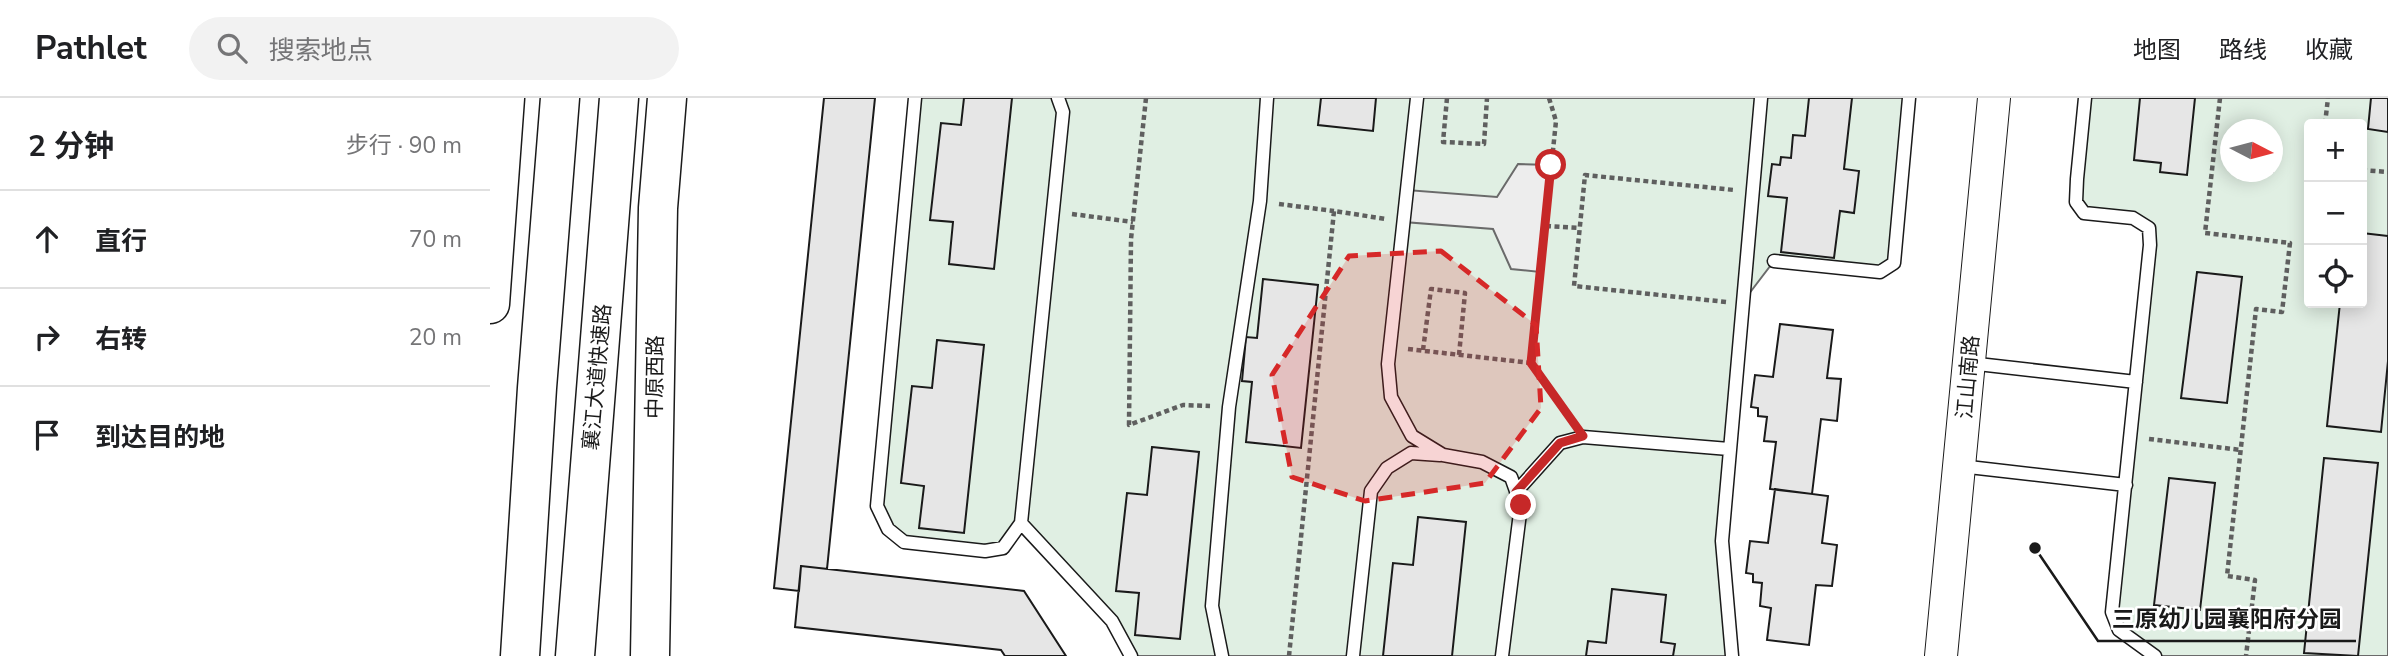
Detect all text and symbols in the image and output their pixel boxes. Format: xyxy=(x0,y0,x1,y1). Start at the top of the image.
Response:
search box xyxy=(189,17,679,80)
text: Pathlet xyxy=(35,26,147,71)
icon: search xyxy=(213,29,251,67)
text: 搜索地点 xyxy=(269,33,373,68)
text: 地图 xyxy=(2133,34,2181,66)
text: 路线 xyxy=(2219,34,2267,66)
text: 收藏 xyxy=(2305,34,2353,66)
north arrow xyxy=(2220,119,2283,182)
map controls xyxy=(2304,119,2367,308)
button: + xyxy=(2304,119,2367,182)
text: 2 分钟 xyxy=(28,126,114,167)
text: 步行 · 90 m xyxy=(346,130,462,161)
route start xyxy=(1535,149,1566,180)
button: − xyxy=(2304,182,2367,245)
icon: ahead xyxy=(28,220,66,258)
text: 直行 xyxy=(95,224,147,259)
text: 70 m xyxy=(409,224,462,255)
button: locate xyxy=(2304,245,2367,308)
street label: 襄江大道快速路 xyxy=(577,303,617,451)
icon: right xyxy=(28,318,66,356)
text: 右转 xyxy=(95,322,147,357)
text: 20 m xyxy=(409,322,462,353)
street label: 江山南路 xyxy=(1950,334,1986,420)
street label: 中原西路 xyxy=(640,335,670,419)
icon: arrive xyxy=(28,416,66,454)
text: 到达目的地 xyxy=(95,420,225,455)
route end xyxy=(1505,489,1536,520)
callout: 三原幼儿园襄阳府分园 xyxy=(2098,597,2356,641)
text: 三原幼儿园襄阳府分园 xyxy=(2112,604,2342,635)

